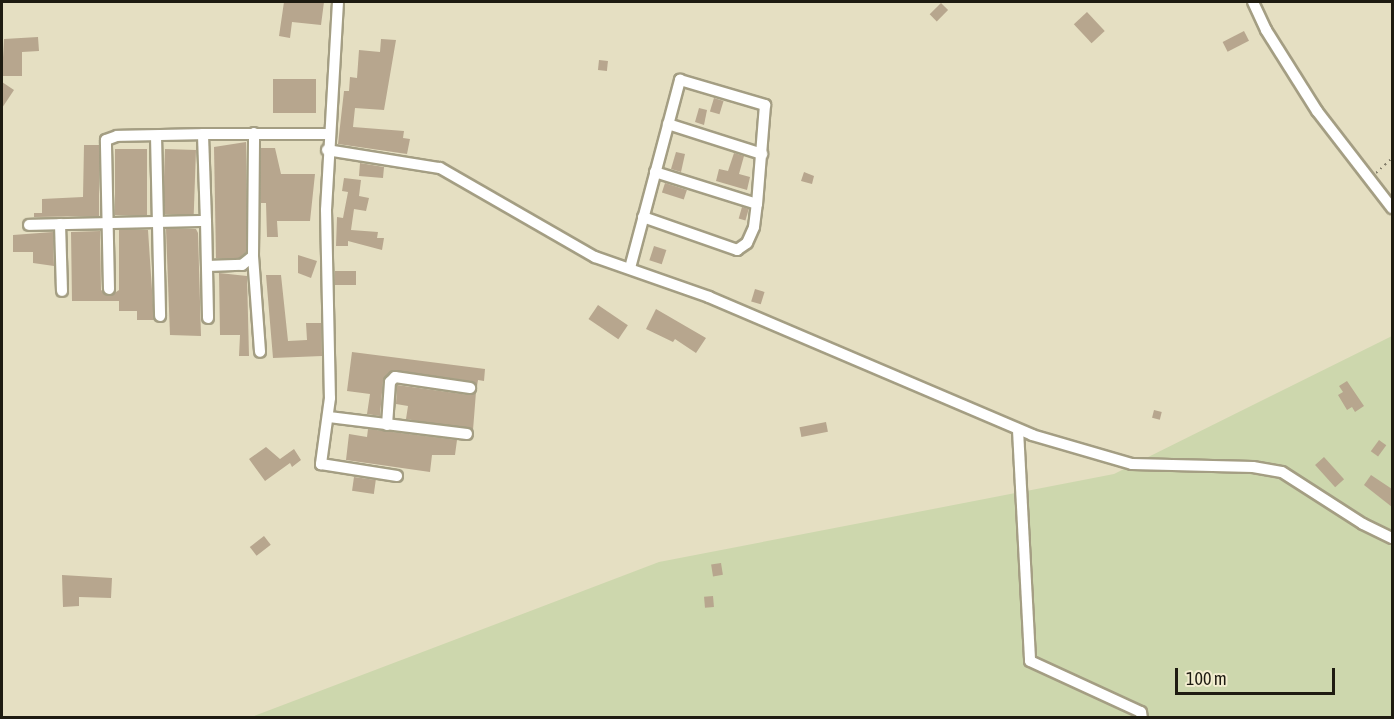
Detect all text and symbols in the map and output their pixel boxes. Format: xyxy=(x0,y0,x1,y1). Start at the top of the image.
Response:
scale bar xyxy=(1178,656,1338,694)
text: 100 m xyxy=(1186,668,1227,689)

